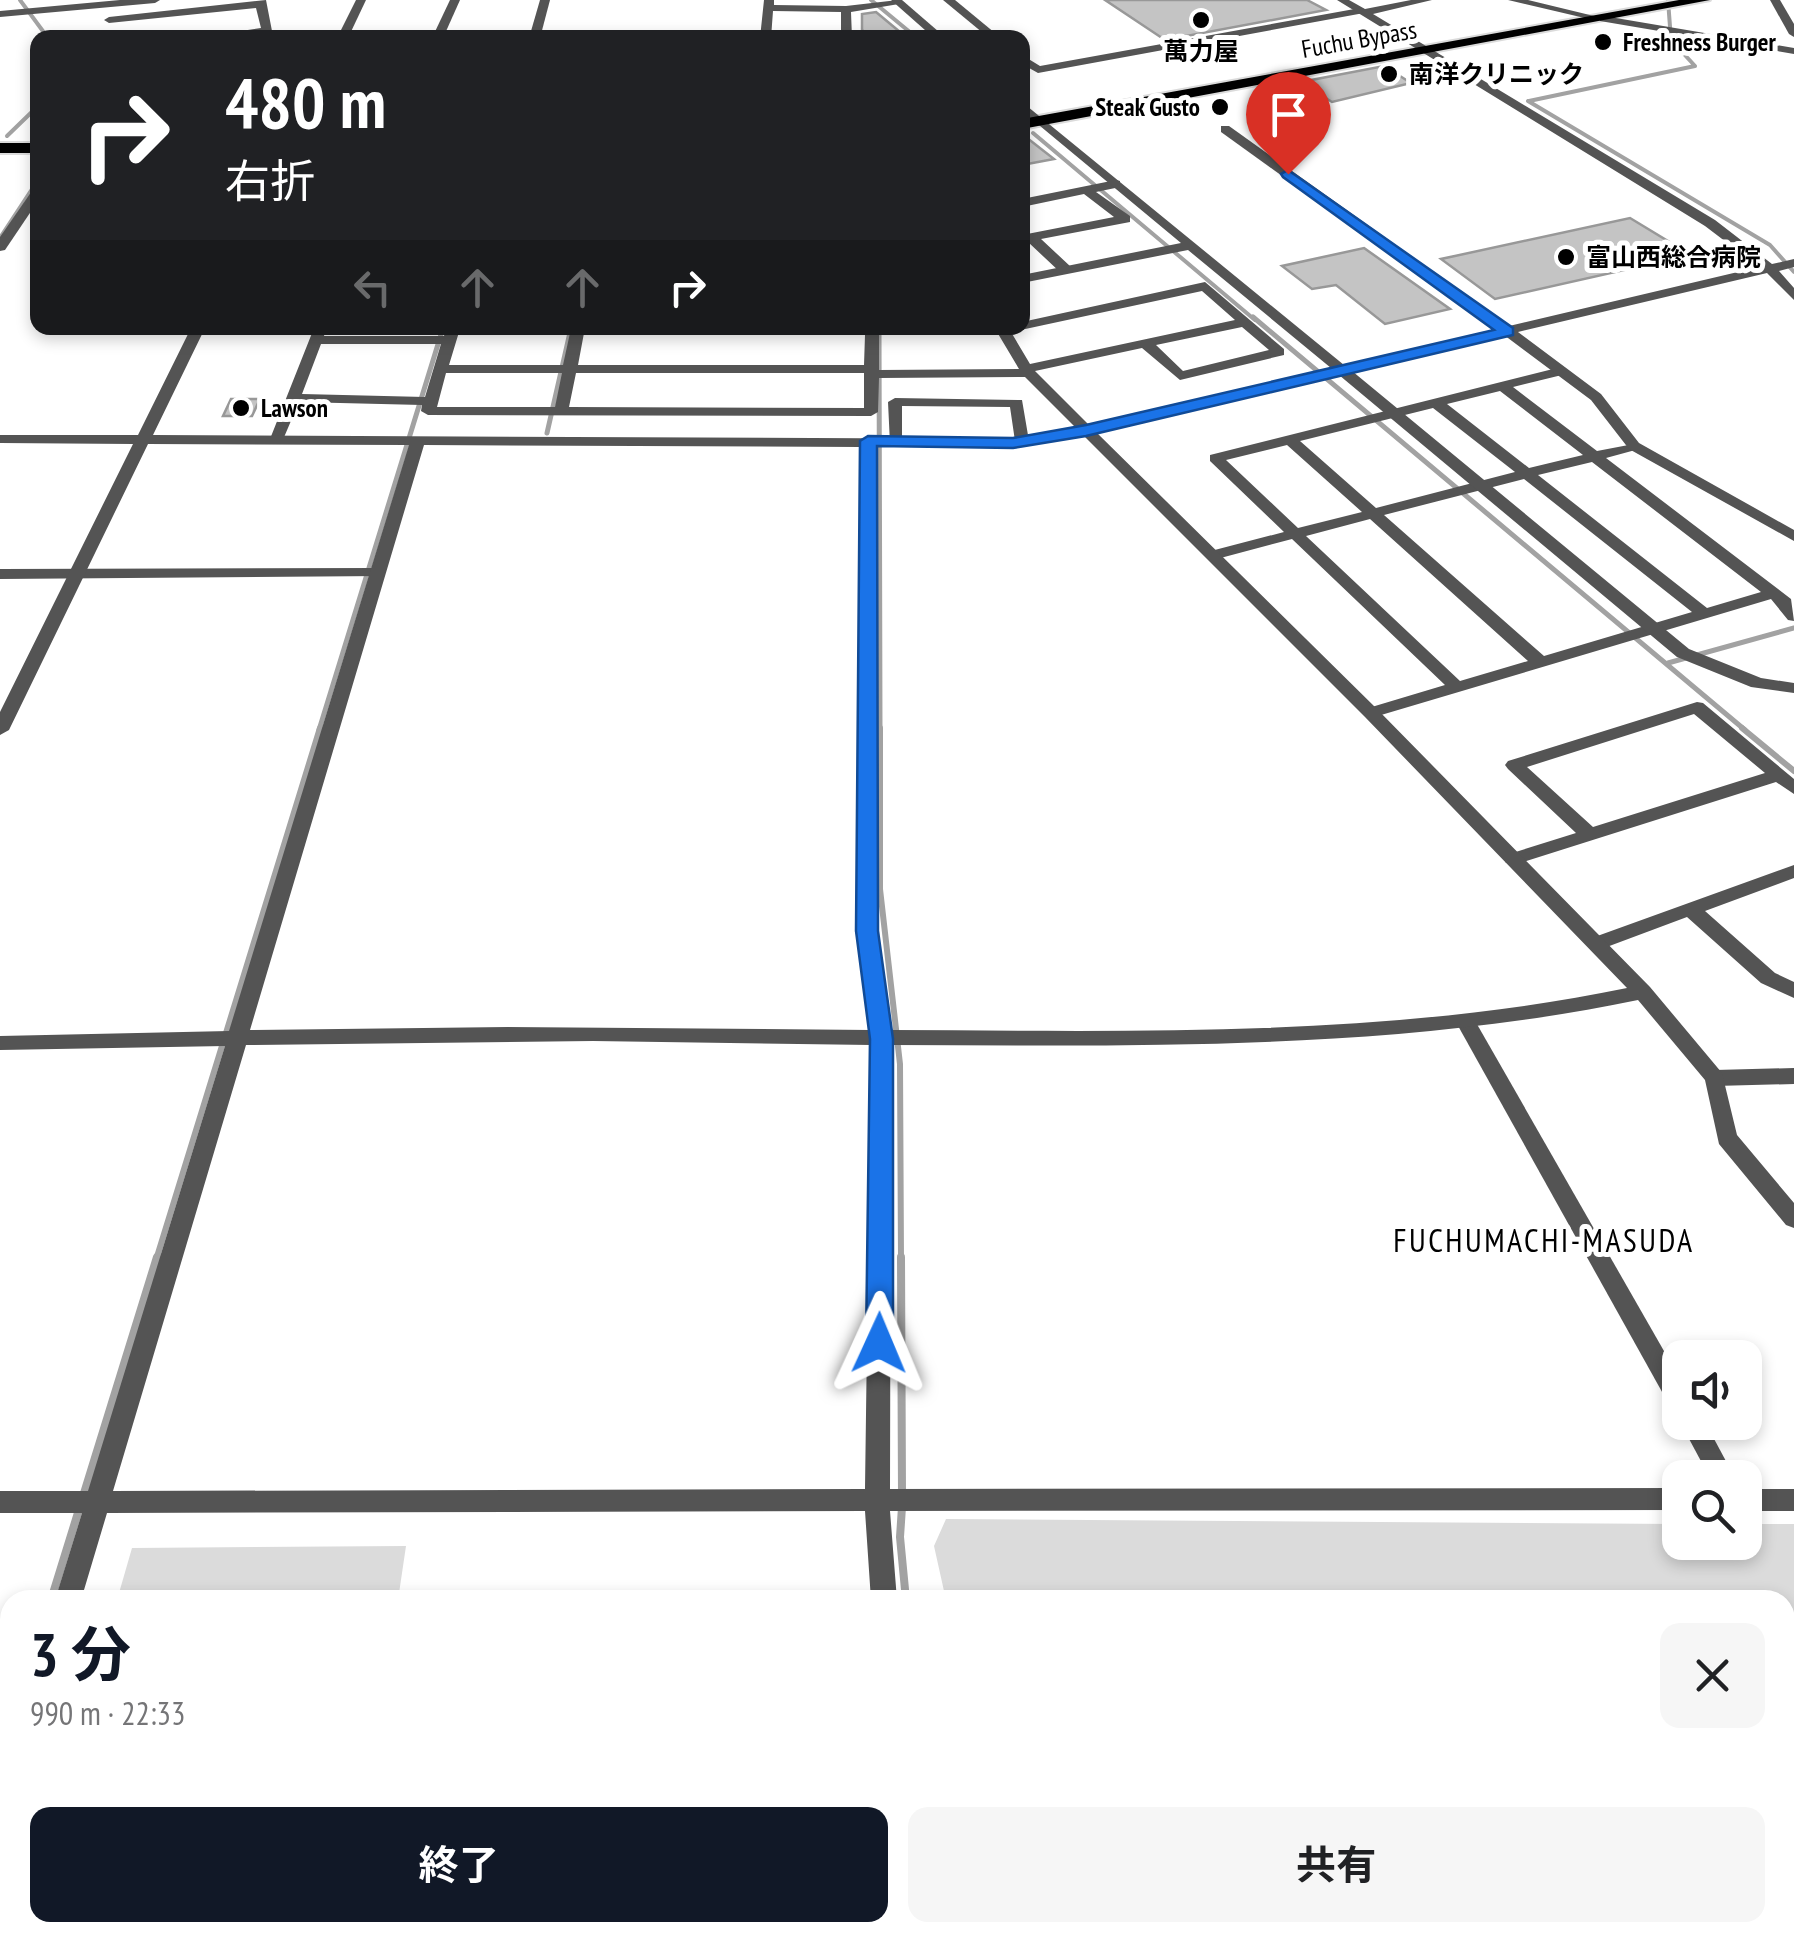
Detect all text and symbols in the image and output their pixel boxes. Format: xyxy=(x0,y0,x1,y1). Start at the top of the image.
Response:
marker: 萬力屋 xyxy=(1190,9,1212,31)
street label: Fuchu Bypass xyxy=(1299,13,1419,65)
place label: Freshness Burger xyxy=(1623,26,1777,58)
marker: Freshness Burger xyxy=(1592,31,1614,53)
place label: 萬力屋 xyxy=(1163,35,1239,67)
text: 480 m xyxy=(225,57,386,147)
place label: 南洋クリニック xyxy=(1409,58,1584,90)
marker: 南洋クリニック xyxy=(1378,63,1400,85)
icon: right xyxy=(60,70,190,200)
pin xyxy=(1246,72,1331,175)
icon: arrive xyxy=(1261,87,1316,142)
place label: Steak Gusto xyxy=(1095,91,1200,123)
marker: Steak Gusto xyxy=(1209,96,1231,118)
text: 右折 xyxy=(225,151,315,209)
place label: 富山西総合病院 xyxy=(1586,241,1761,273)
marker: 富山西総合病院 xyxy=(1555,246,1577,268)
icon: left xyxy=(345,260,400,315)
icon: ahead xyxy=(450,260,505,315)
icon: ahead xyxy=(555,260,610,315)
icon: right xyxy=(660,260,715,315)
place label: Lawson xyxy=(261,392,328,424)
marker: Lawson xyxy=(230,397,252,419)
district label: FUCHUMACHI-MASUDA xyxy=(1393,1219,1695,1261)
position arrow xyxy=(827,1291,931,1395)
map controls xyxy=(1662,1340,1762,1560)
button: sound xyxy=(1662,1340,1762,1440)
button: search xyxy=(1662,1460,1762,1560)
text: 3 分 xyxy=(30,1615,131,1693)
button: close xyxy=(1660,1623,1765,1728)
text: 990 m · 22:33 xyxy=(30,1692,185,1734)
button: 終了 xyxy=(30,1807,888,1922)
button: 共有 xyxy=(908,1807,1765,1922)

